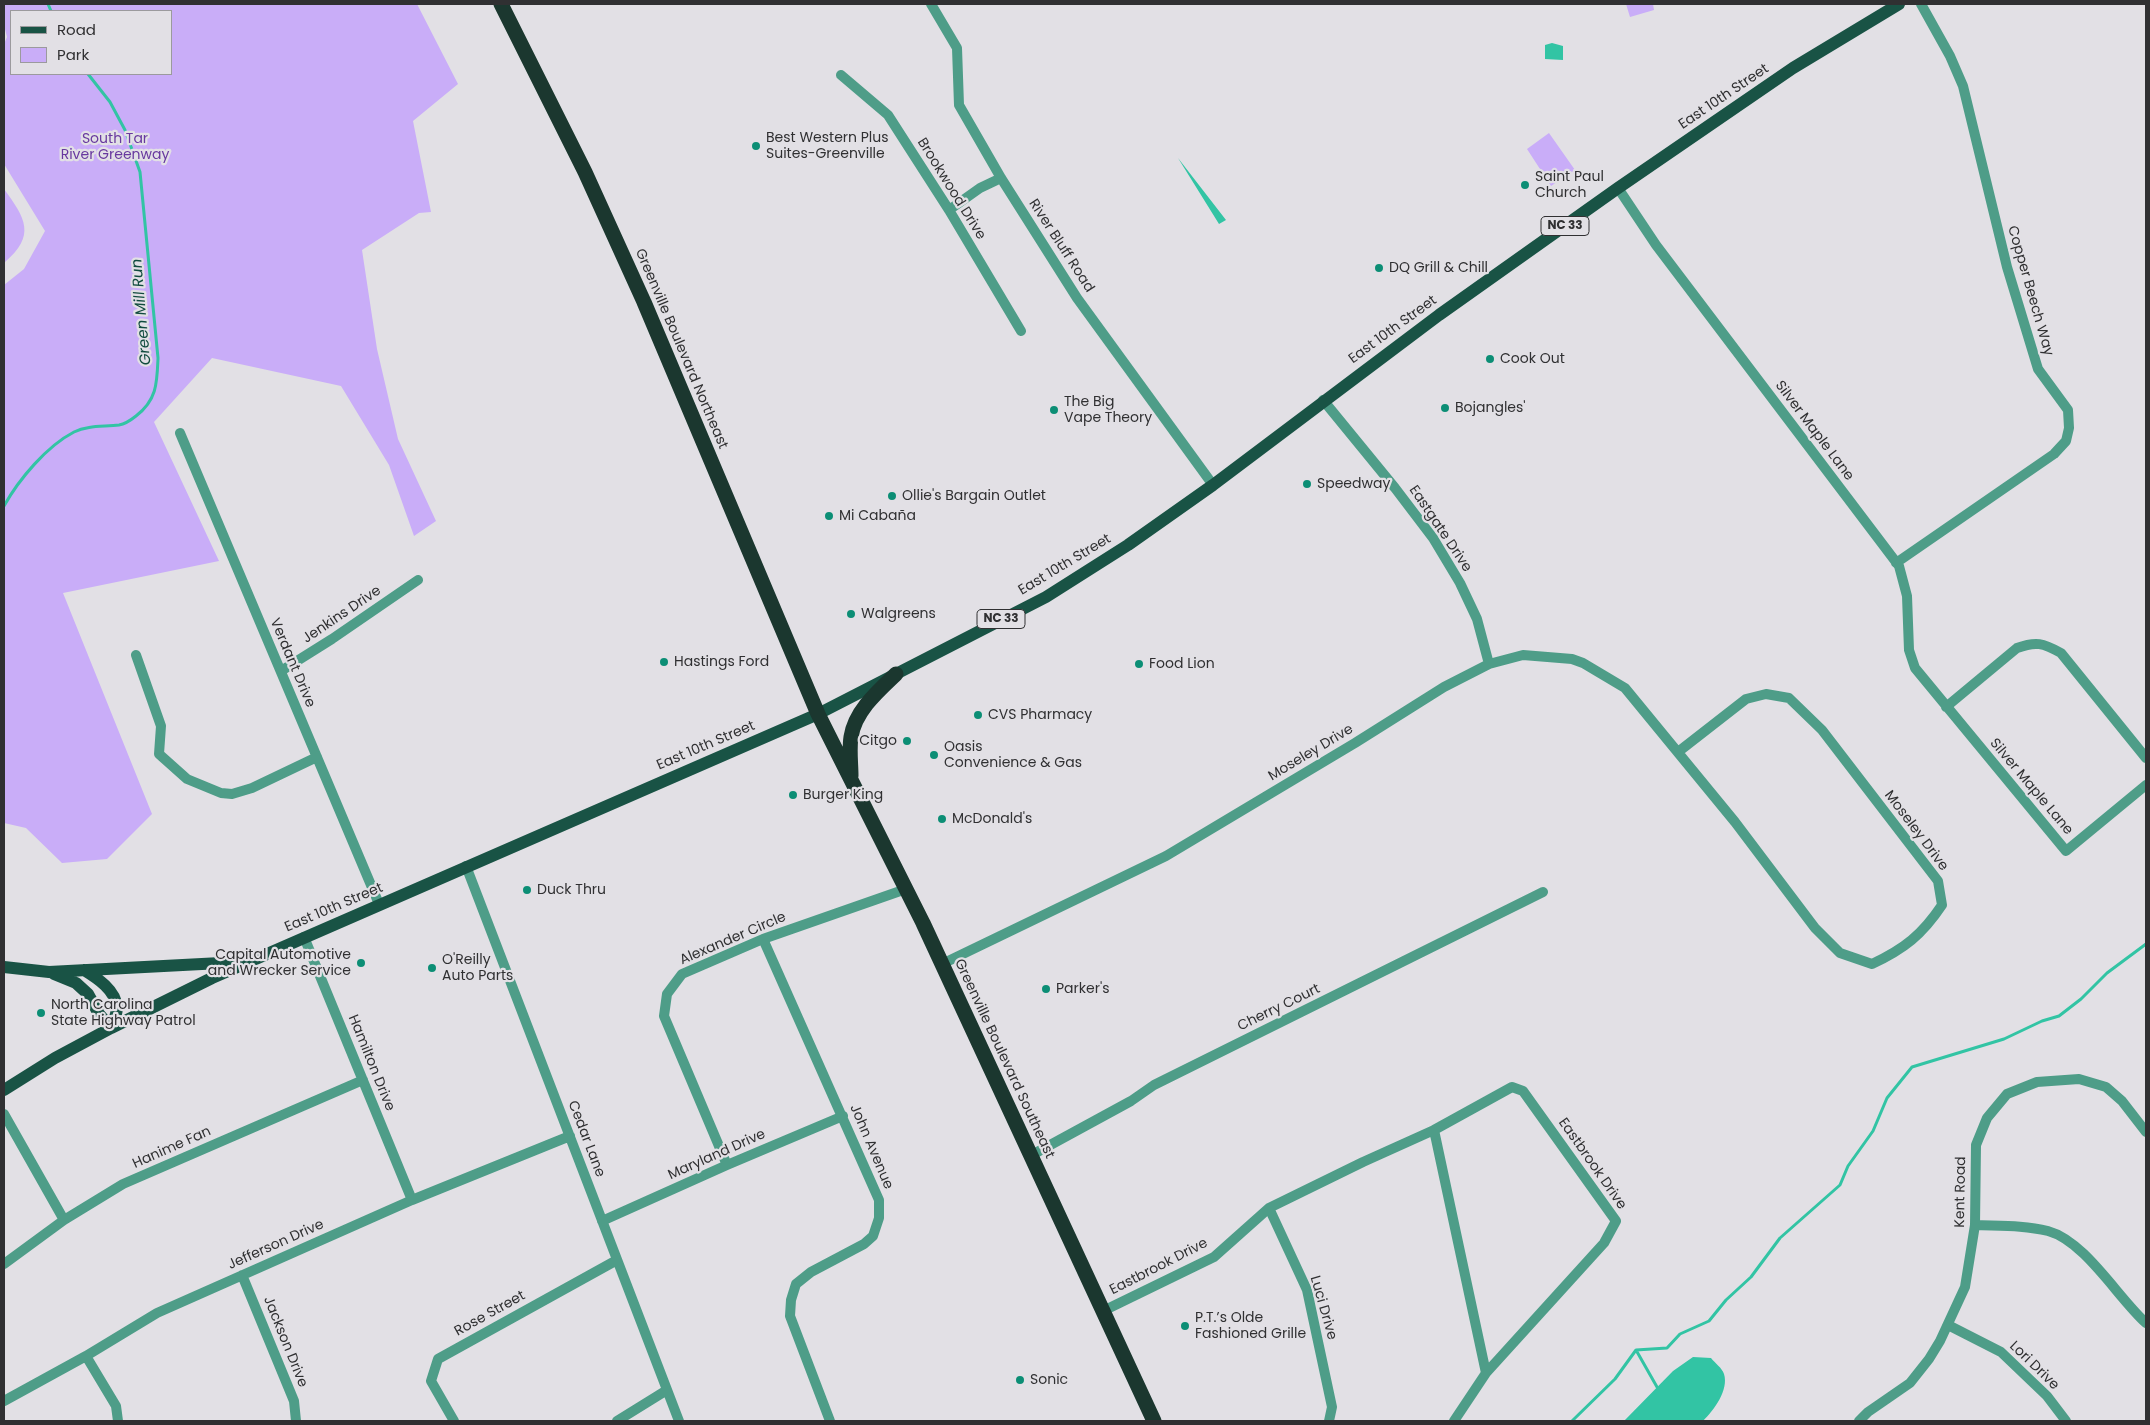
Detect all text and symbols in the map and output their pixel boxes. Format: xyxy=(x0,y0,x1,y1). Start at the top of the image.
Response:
legend xyxy=(10,10,172,75)
text: Road xyxy=(57,19,96,40)
text: Park xyxy=(57,44,89,65)
street label: East 10th Street xyxy=(1676,61,1772,133)
place label: Best Western Plus Suites-Greenville xyxy=(766,130,889,162)
park label: South Tar River Greenway xyxy=(61,131,169,164)
street label: Brookwood Drive xyxy=(913,135,989,243)
marker: Best Western Plus Suites-Greenville xyxy=(750,140,762,152)
place label: Saint Paul Church xyxy=(1535,169,1604,202)
marker: Saint Paul Church xyxy=(1519,179,1531,191)
street label: River Bluff Road xyxy=(1025,196,1097,296)
road number: NC 33 xyxy=(1541,217,1589,236)
street label: Copper Beech Way xyxy=(2003,224,2057,358)
street label: Greenville Boulevard Northeast xyxy=(631,246,731,452)
water label: Green Mill Run xyxy=(128,258,156,366)
place label: DQ Grill & Chill xyxy=(1389,260,1488,276)
marker: DQ Grill & Chill xyxy=(1373,262,1385,274)
street label: East 10th Street xyxy=(1346,292,1440,368)
place label: Cook Out xyxy=(1500,351,1565,367)
marker: Cook Out xyxy=(1484,353,1496,365)
street label: Silver Maple Lane xyxy=(1771,378,1857,484)
place label: The Big Vape Theory xyxy=(1064,394,1152,427)
place label: Bojangles' xyxy=(1455,400,1526,416)
marker: Bojangles' xyxy=(1439,402,1451,414)
marker: The Big Vape Theory xyxy=(1048,404,1060,416)
place label: Speedway xyxy=(1317,476,1390,492)
marker: Speedway xyxy=(1301,478,1313,490)
street label: Eastgate Drive xyxy=(1405,483,1475,575)
place label: Ollie's Bargain Outlet xyxy=(902,488,1046,504)
marker: Ollie's Bargain Outlet xyxy=(886,490,898,502)
place label: Mi Cabaña xyxy=(839,508,916,524)
marker: Mi Cabaña xyxy=(823,510,835,522)
street label: East 10th Street xyxy=(1016,531,1114,599)
street label: Jenkins Drive xyxy=(300,583,384,647)
place label: Walgreens xyxy=(861,606,936,622)
marker: Walgreens xyxy=(845,608,857,620)
road number: NC 33 xyxy=(977,610,1025,628)
street label: Verdant Drive xyxy=(266,616,318,710)
place label: Hastings Ford xyxy=(674,654,769,670)
marker: Hastings Ford xyxy=(658,656,670,668)
place label: Food Lion xyxy=(1149,656,1215,672)
marker: Food Lion xyxy=(1133,658,1145,670)
place label: CVS Pharmacy xyxy=(988,707,1092,723)
marker: CVS Pharmacy xyxy=(972,709,984,721)
street label: East 10th Street xyxy=(654,718,758,774)
street label: Moseley Drive xyxy=(1266,721,1356,785)
place label: Citgo xyxy=(859,733,897,749)
marker: Citgo xyxy=(901,735,913,747)
street label: Silver Maple Lane xyxy=(1986,735,2076,839)
place label: Oasis Convenience & Gas xyxy=(944,739,1082,772)
marker: Oasis Convenience & Gas xyxy=(928,749,940,761)
place label: Burger King xyxy=(803,787,883,803)
street label: Moseley Drive xyxy=(1880,788,1952,874)
marker: Burger King xyxy=(787,789,799,801)
place label: McDonald's xyxy=(952,811,1032,827)
marker: McDonald's xyxy=(936,813,948,825)
street label: East 10th Street xyxy=(282,880,386,936)
place label: Duck Thru xyxy=(537,882,606,898)
marker: Duck Thru xyxy=(521,884,533,896)
street label: Alexander Circle xyxy=(677,909,789,969)
place label: Capital Automotive and Wrecker Service xyxy=(208,947,351,980)
place label: O'Reilly Auto Parts xyxy=(442,952,513,984)
marker: Capital Automotive and Wrecker Service xyxy=(355,957,367,969)
street label: Greenville Boulevard Southeast xyxy=(950,957,1058,1161)
marker: O'Reilly Auto Parts xyxy=(426,962,438,974)
place label: Parker's xyxy=(1056,981,1109,997)
street label: Cherry Court xyxy=(1235,981,1323,1035)
marker: Parker's xyxy=(1040,983,1052,995)
place label: North Carolina State Highway Patrol xyxy=(51,997,196,1030)
marker: North Carolina State Highway Patrol xyxy=(35,1007,47,1019)
street label: Hamilton Drive xyxy=(344,1012,398,1114)
street label: Cedar Lane xyxy=(564,1098,608,1180)
street label: John Avenue xyxy=(846,1102,896,1192)
street label: Eastbrook Drive xyxy=(1554,1115,1630,1213)
street label: Hanime Fan xyxy=(130,1123,214,1173)
street label: Maryland Drive xyxy=(666,1126,768,1184)
street label: Kent Road xyxy=(1952,1156,1970,1228)
street label: Jefferson Drive xyxy=(225,1216,327,1274)
street label: Eastbrook Drive xyxy=(1107,1235,1211,1299)
street label: Luci Drive xyxy=(1306,1274,1340,1342)
street label: Rose Street xyxy=(452,1288,528,1340)
street label: Jackson Drive xyxy=(259,1294,311,1390)
place label: P.T.’s Olde Fashioned Grille xyxy=(1195,1310,1306,1342)
marker: P.T.’s Olde Fashioned Grille xyxy=(1179,1320,1191,1332)
street label: Lori Drive xyxy=(2006,1338,2062,1394)
place label: Sonic xyxy=(1030,1372,1068,1388)
marker: Sonic xyxy=(1014,1374,1026,1386)

